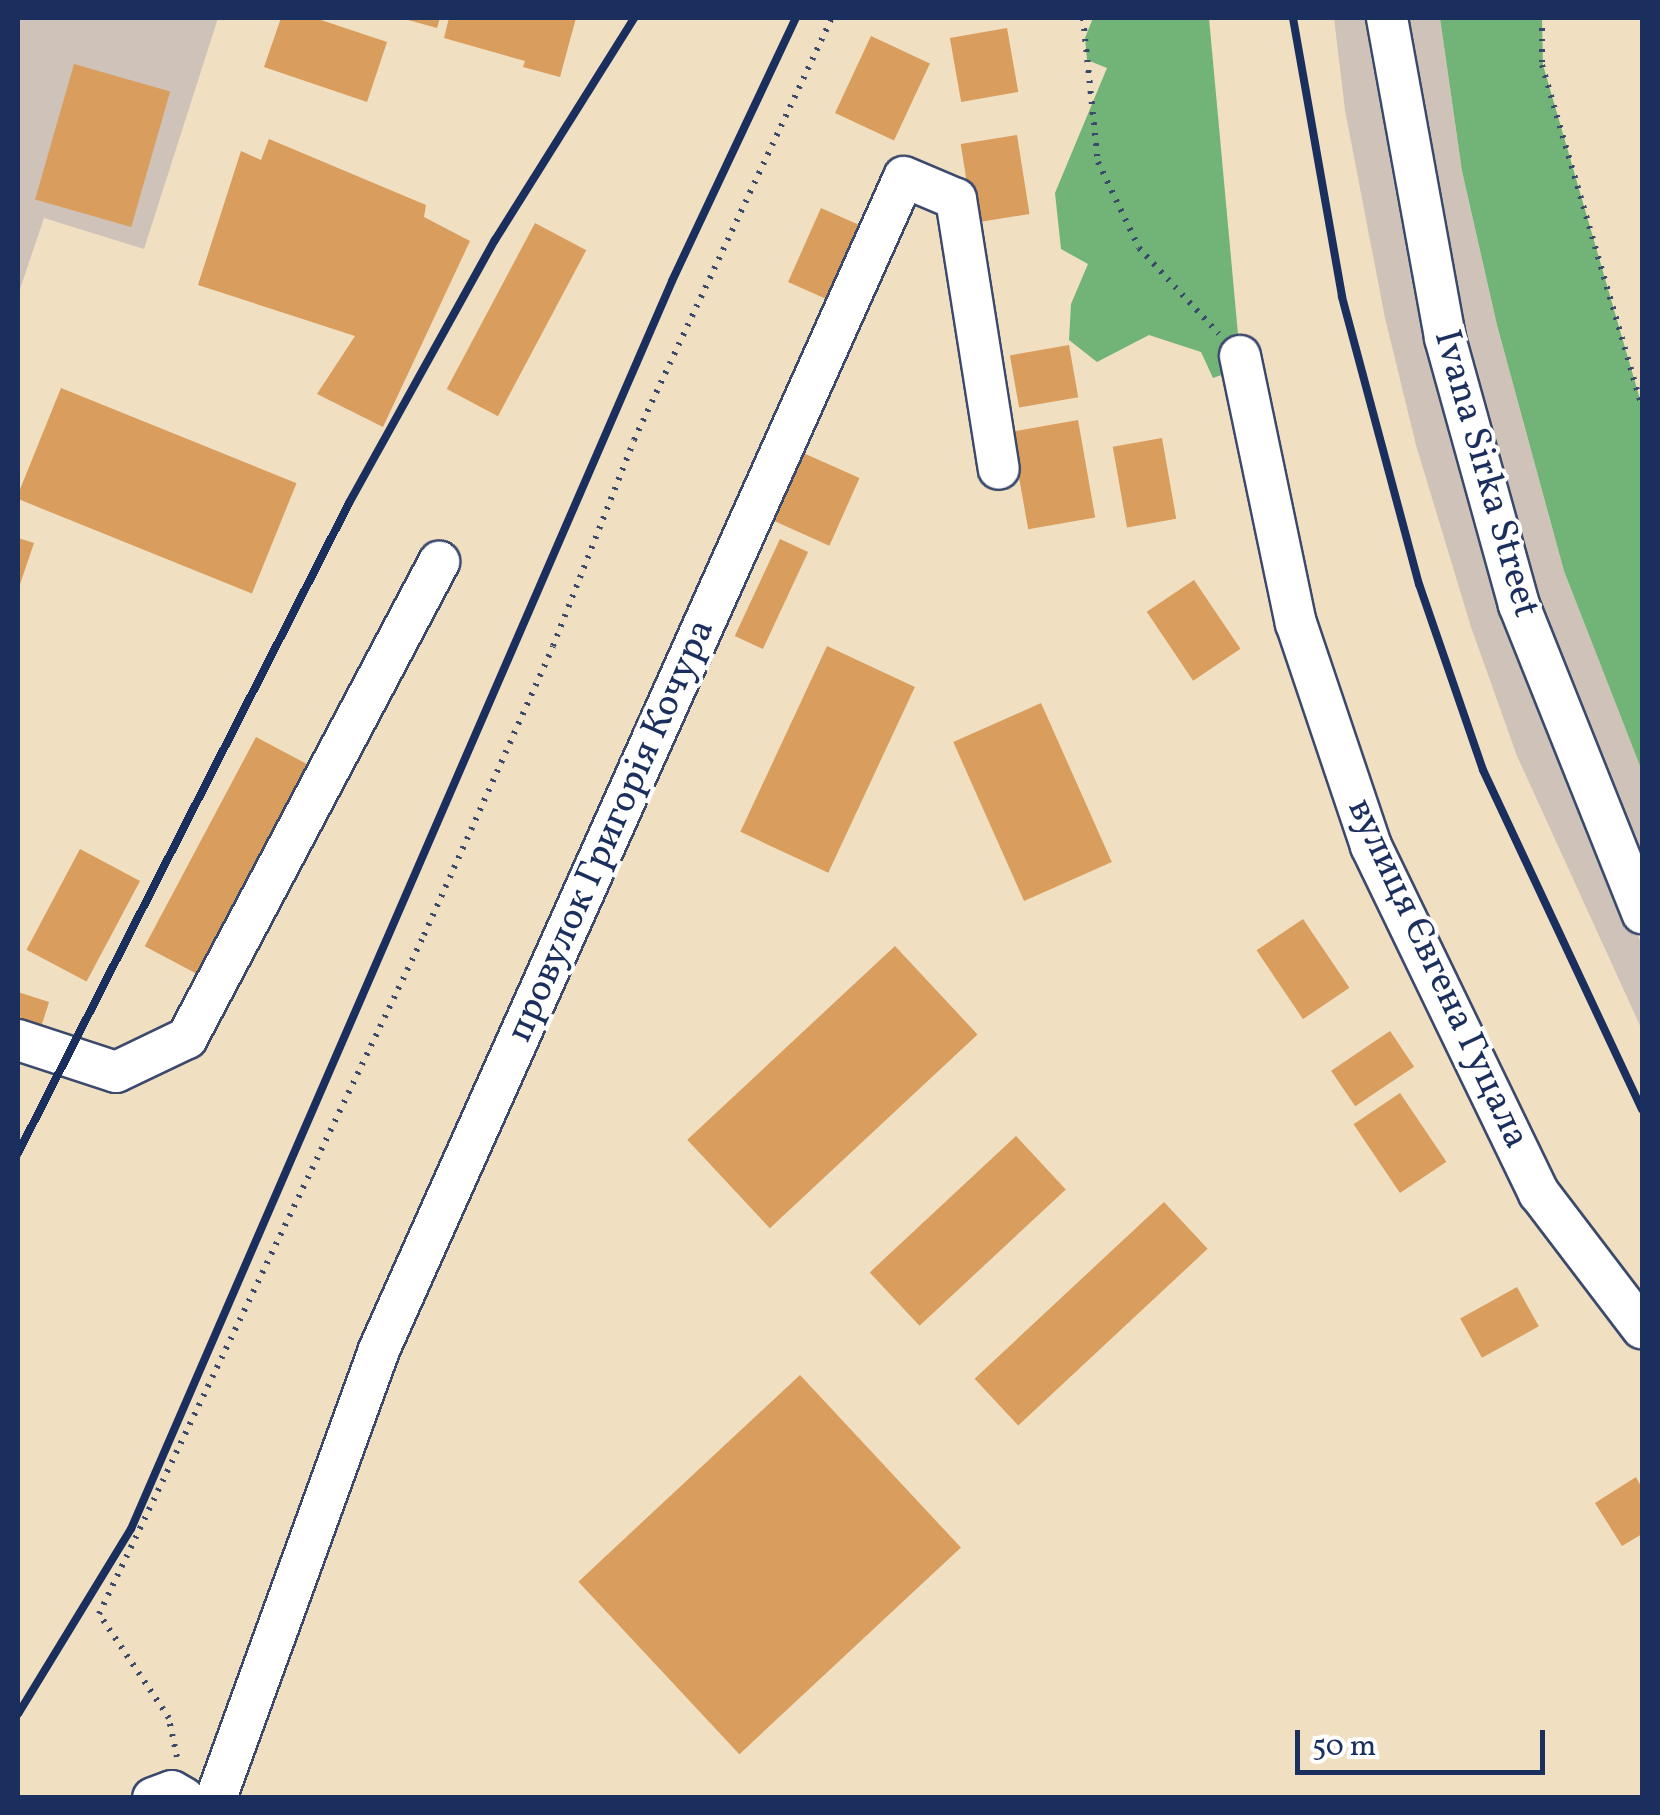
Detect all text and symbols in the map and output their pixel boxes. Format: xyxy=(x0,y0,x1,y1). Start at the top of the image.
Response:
street label: Ivana Sirka Street xyxy=(1422,325,1548,623)
street label: провулок Григорія Кочура xyxy=(498,613,726,1049)
street label: вулиця Євгена Гуцала xyxy=(1336,792,1538,1156)
scale bar xyxy=(1300,1710,1550,1772)
text: 50 m xyxy=(1312,1726,1376,1768)

